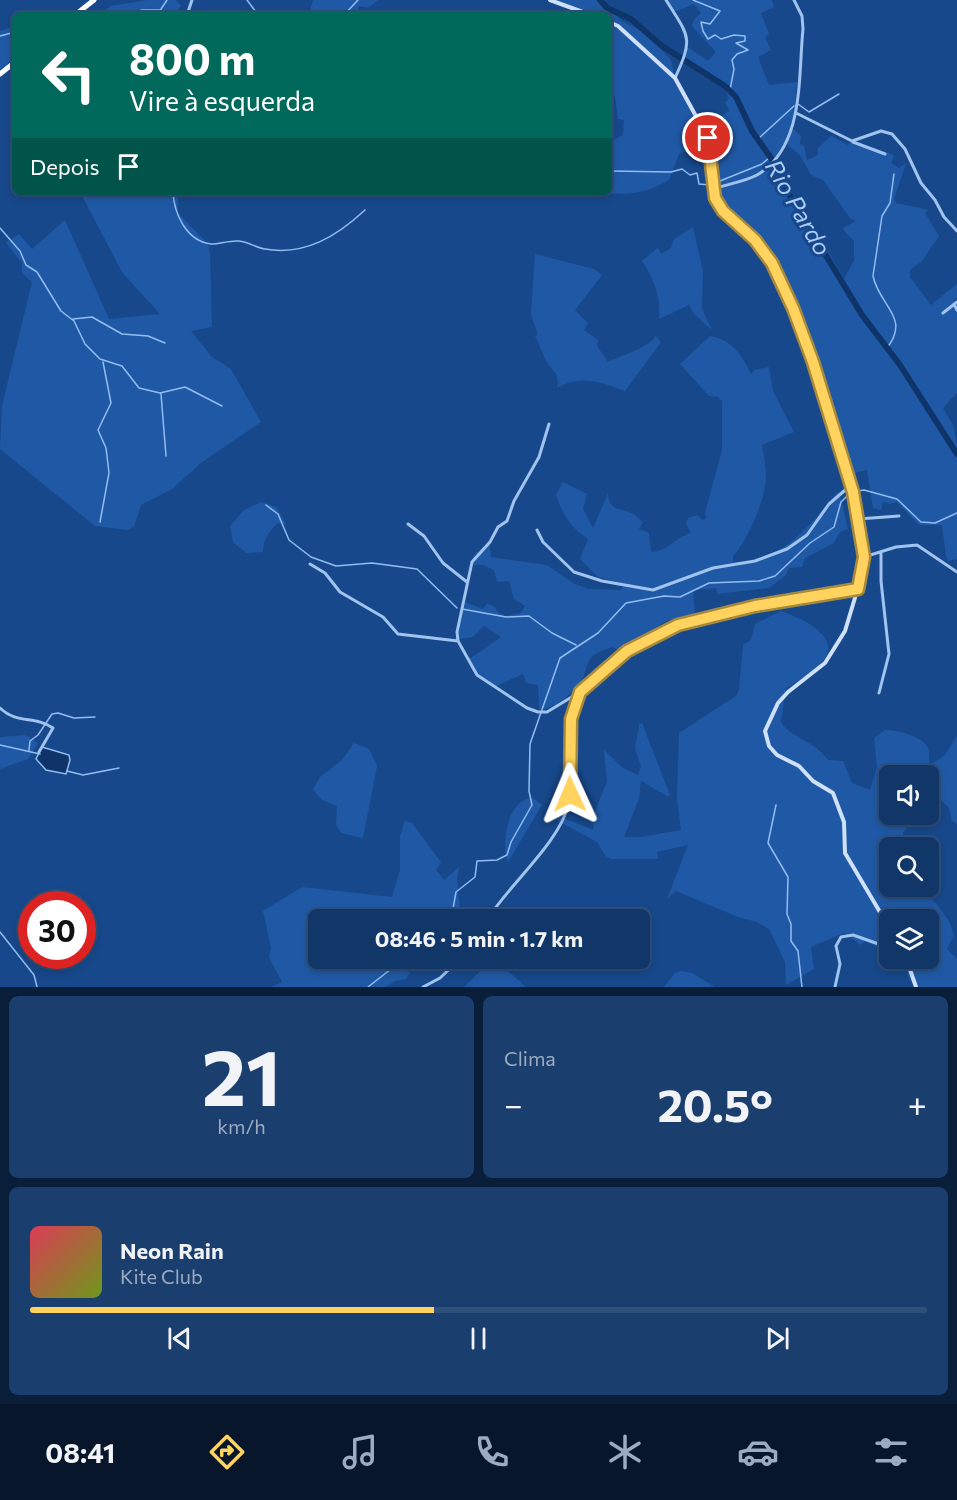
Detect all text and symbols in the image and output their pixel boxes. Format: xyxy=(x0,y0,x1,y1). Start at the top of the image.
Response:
text: 800 m xyxy=(129,32,255,84)
icon: left xyxy=(30,36,108,114)
text: Vire à esquerda xyxy=(129,84,315,117)
pin xyxy=(682,112,733,163)
icon: arrive xyxy=(691,121,724,154)
icon: arrive xyxy=(112,150,145,183)
text: Depois xyxy=(30,153,100,180)
water label: Rio Pardo xyxy=(760,154,838,260)
position arrow xyxy=(538,762,602,826)
map controls xyxy=(879,765,939,969)
button: sound xyxy=(879,765,939,825)
button: search xyxy=(879,837,939,897)
speed limit sign: 30 xyxy=(18,891,96,969)
button: layers xyxy=(879,909,939,969)
text: 08:46 · 5 min · 1.7 km xyxy=(375,925,583,952)
text: 21 xyxy=(202,1027,281,1122)
text: Clima xyxy=(504,1046,556,1070)
text: 20.5° xyxy=(657,1076,773,1131)
text: − xyxy=(504,1083,523,1124)
text: + xyxy=(908,1083,927,1124)
text: km/h xyxy=(217,1114,266,1138)
text: Neon Rain xyxy=(120,1237,224,1264)
text: Kite Club xyxy=(120,1264,203,1288)
icon: previous xyxy=(163,1322,196,1355)
icon: pause xyxy=(462,1322,495,1355)
icon: next xyxy=(761,1322,794,1355)
icon: directions xyxy=(206,1431,248,1473)
icon: music xyxy=(339,1431,381,1473)
icon: phone xyxy=(471,1431,513,1473)
icon: climate xyxy=(604,1431,646,1473)
icon: car xyxy=(737,1431,779,1473)
icon: filters xyxy=(870,1431,912,1473)
text: 08:41 xyxy=(45,1436,115,1469)

